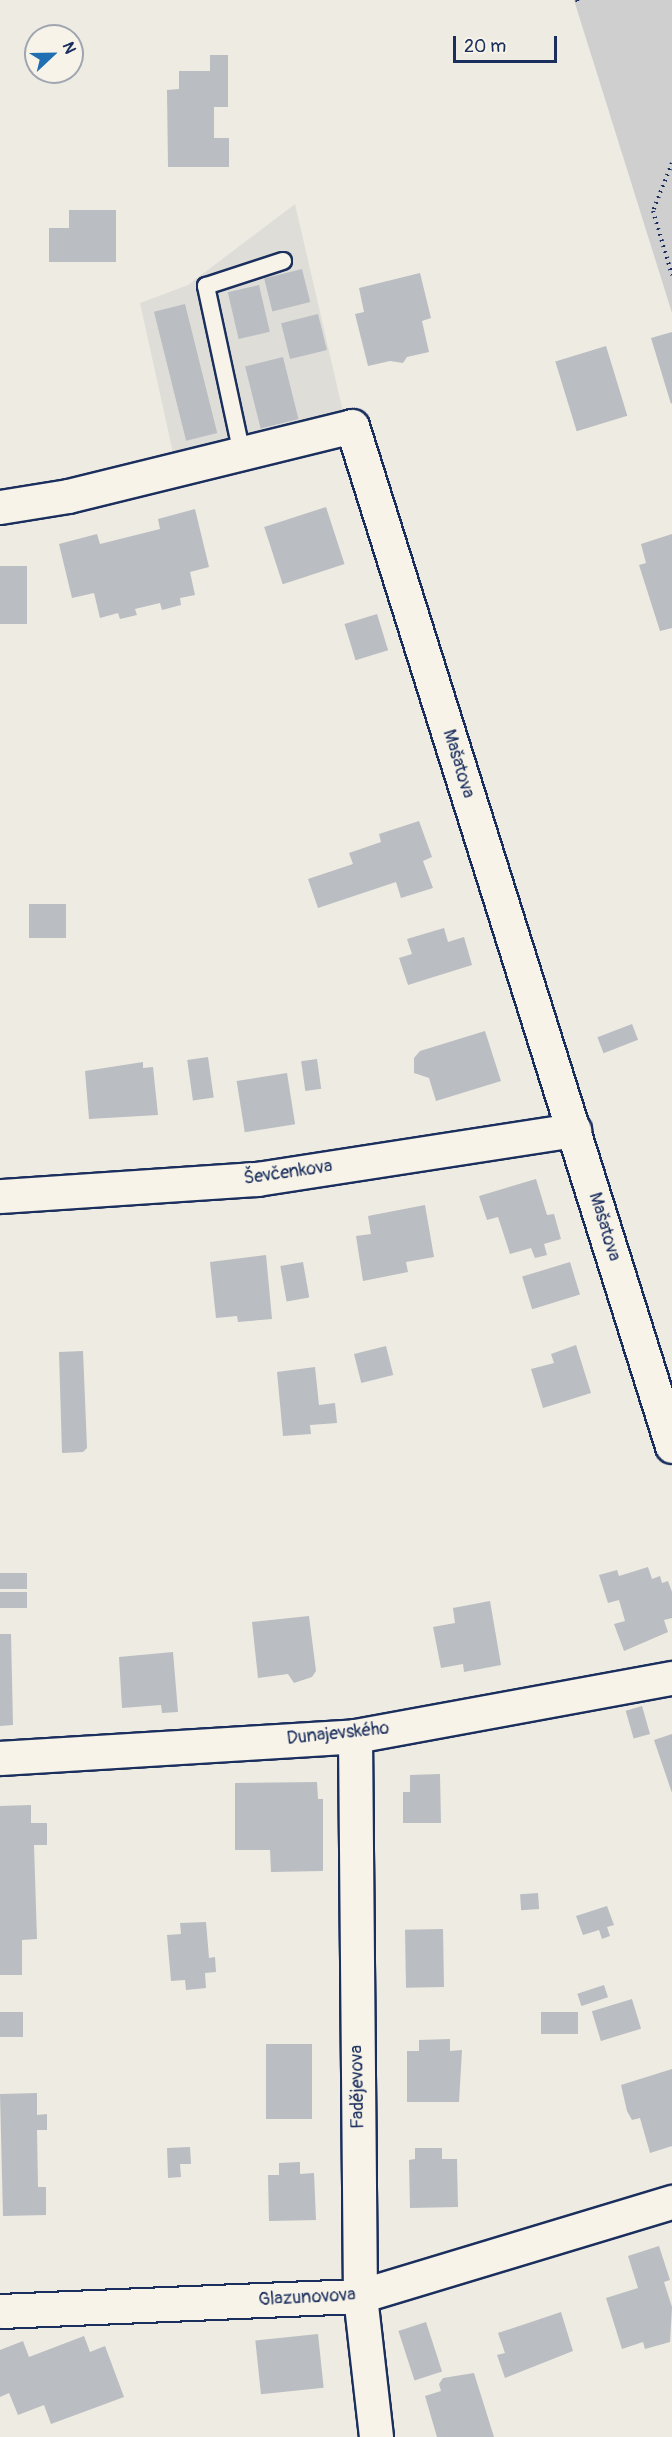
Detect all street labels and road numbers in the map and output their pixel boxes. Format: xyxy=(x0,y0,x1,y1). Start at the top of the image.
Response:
street label: Mašatova xyxy=(437,727,479,801)
street label: Ševčenkova xyxy=(242,1156,334,1190)
street label: Mašatova xyxy=(583,1190,625,1264)
street label: Dunajevského xyxy=(286,1718,390,1750)
street label: Fadějevova xyxy=(346,2045,370,2129)
street label: Glazunovova xyxy=(258,2285,356,2311)

